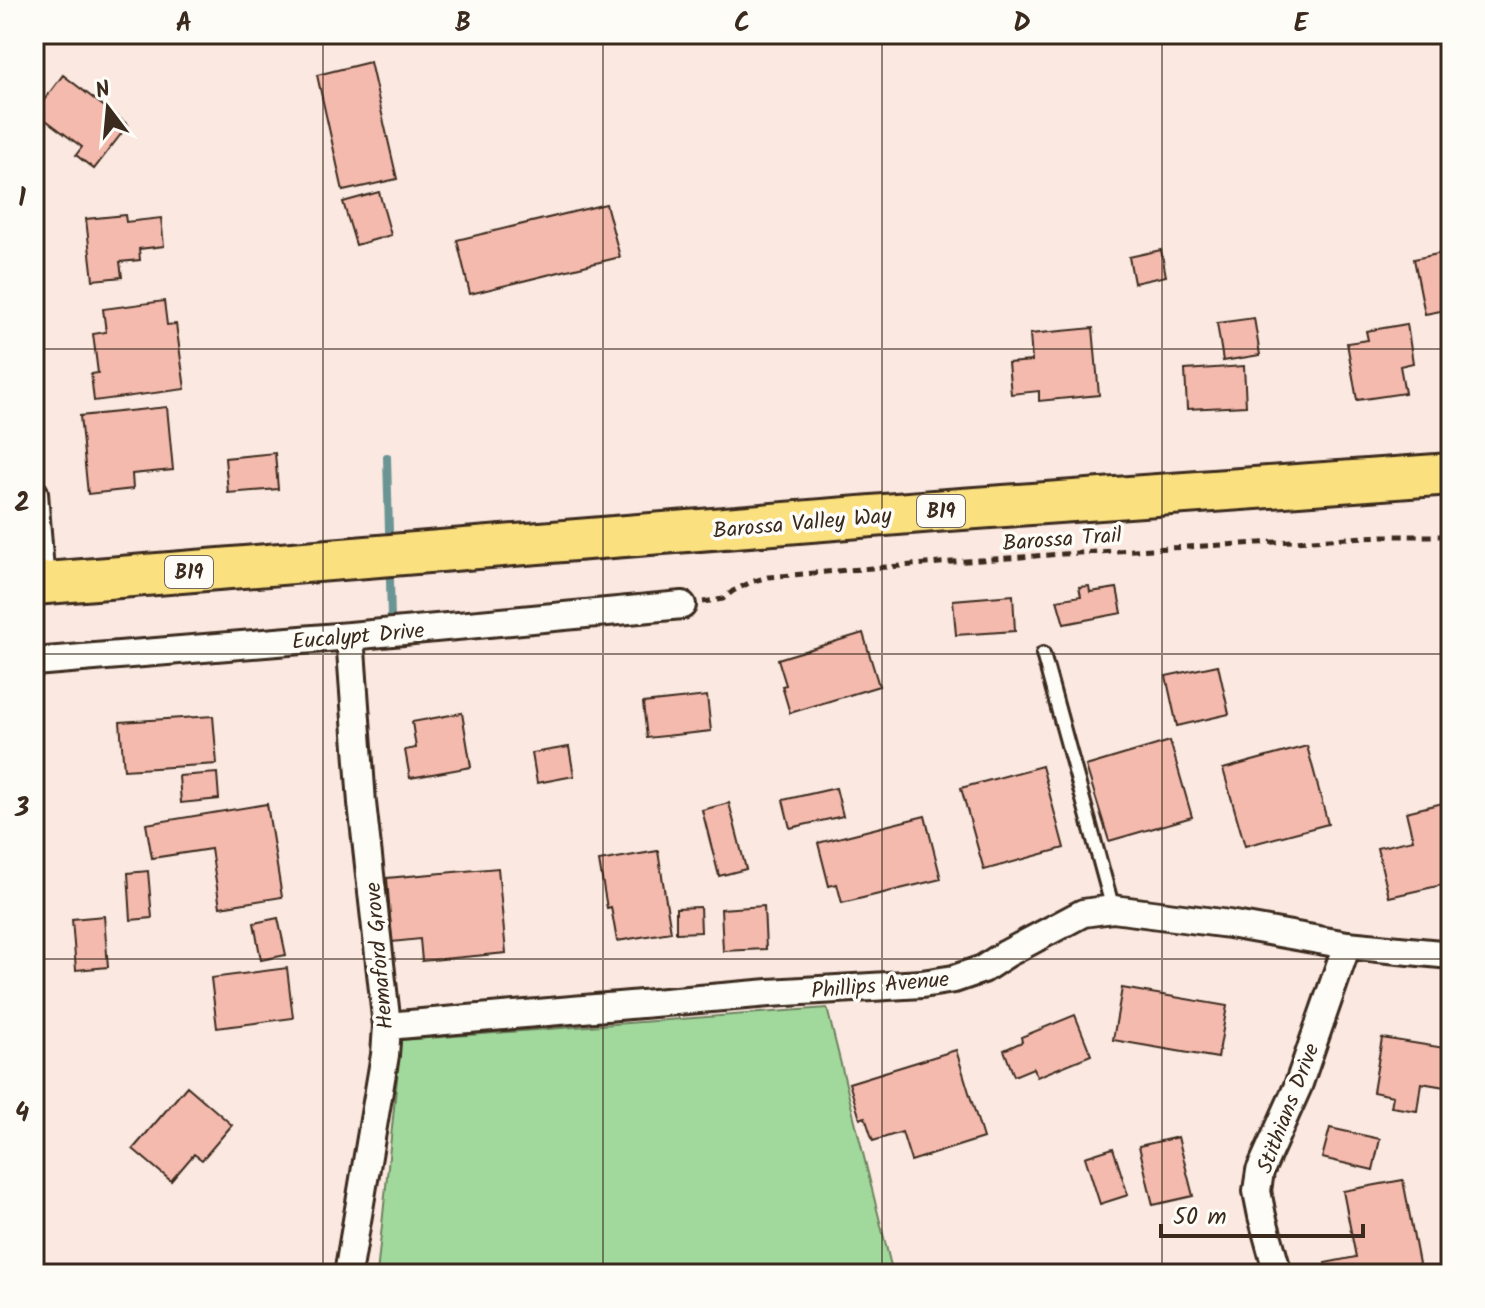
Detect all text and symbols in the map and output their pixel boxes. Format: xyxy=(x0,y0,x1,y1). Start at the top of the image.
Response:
text: A xyxy=(176,3,192,45)
text: B xyxy=(455,3,471,45)
text: C xyxy=(734,3,750,45)
text: D xyxy=(1013,3,1031,45)
text: E xyxy=(1294,3,1310,45)
north arrow xyxy=(68,68,148,148)
text: N xyxy=(92,72,115,110)
text: 1 xyxy=(18,178,26,220)
text: 2 xyxy=(14,483,30,525)
road number: B19 xyxy=(917,495,965,527)
street label: Barossa Valley Way xyxy=(711,499,894,550)
street label: Barossa Trail xyxy=(1001,519,1124,562)
road number: B19 xyxy=(165,556,213,588)
street label: Eucalypt Drive xyxy=(290,614,426,661)
text: 3 xyxy=(14,788,29,830)
street label: Hemaford Grove xyxy=(357,881,404,1031)
street label: Phillips Avenue xyxy=(810,963,951,1010)
street label: Stithians Drive xyxy=(1248,1039,1330,1179)
text: 4 xyxy=(15,1093,29,1135)
scale bar xyxy=(1161,1188,1363,1238)
text: 50 m xyxy=(1173,1198,1227,1237)

